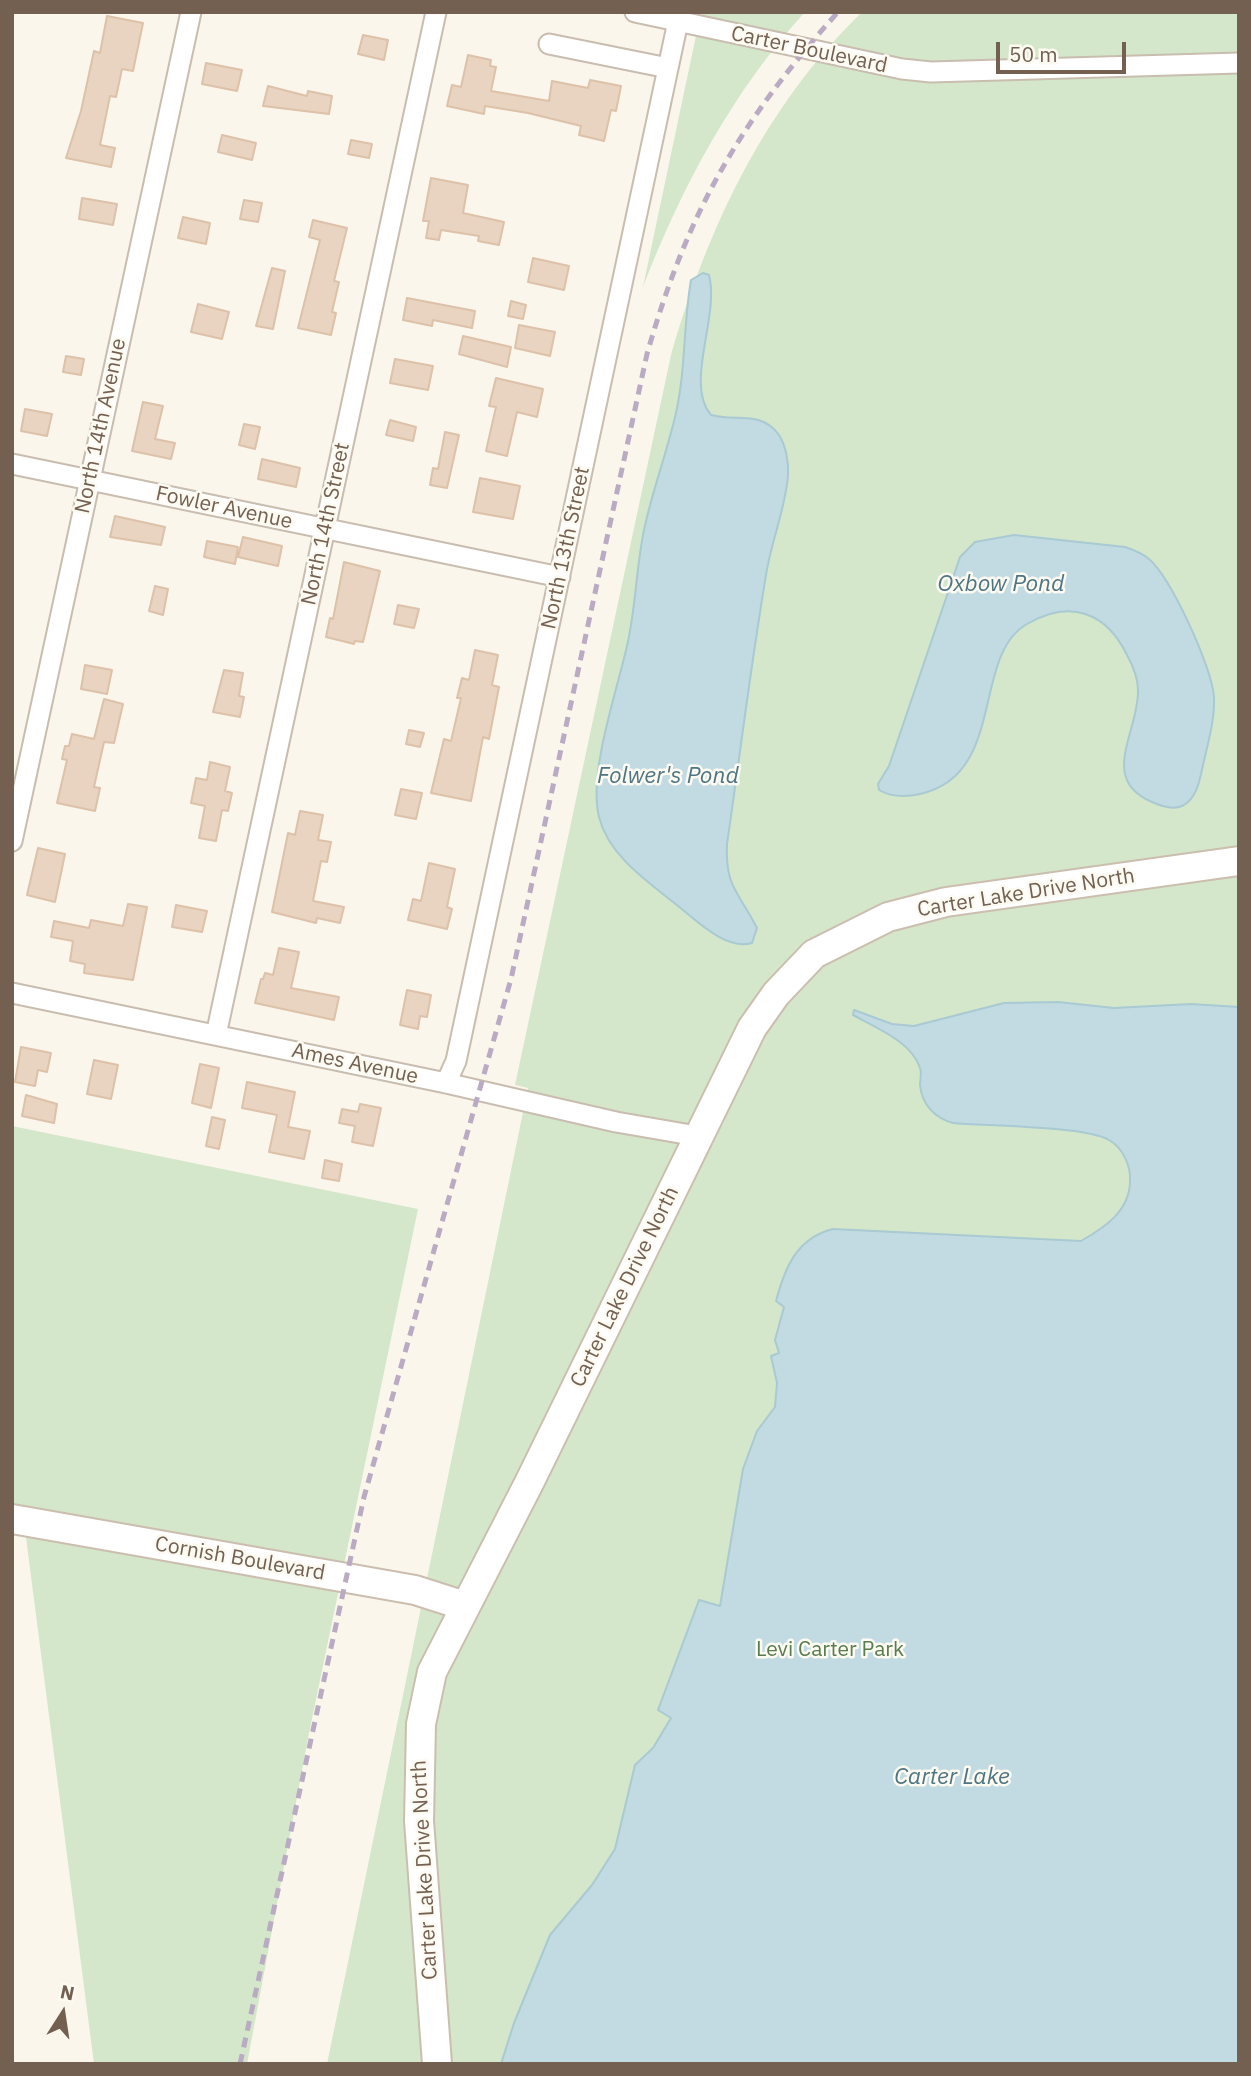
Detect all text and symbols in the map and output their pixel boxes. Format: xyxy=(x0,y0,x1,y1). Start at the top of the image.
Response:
street label: Carter Boulevard xyxy=(729,21,889,79)
scale bar xyxy=(999,28,1128,72)
text: 50 m xyxy=(1009,40,1058,68)
street label: North 14th Avenue xyxy=(70,336,132,516)
street label: North 14th Street xyxy=(296,440,356,608)
street label: North 13th Street xyxy=(536,464,596,632)
street label: Fowler Avenue xyxy=(153,481,295,535)
water label: Oxbow Pond xyxy=(938,570,1064,598)
water label: Folwer's Pond xyxy=(597,762,739,790)
street label: Carter Lake Drive North xyxy=(915,863,1137,923)
street label: Ames Avenue xyxy=(289,1038,421,1090)
street label: Carter Lake Drive North xyxy=(565,1183,685,1391)
street label: Cornish Boulevard xyxy=(153,1532,327,1586)
park label: Levi Carter Park xyxy=(756,1637,904,1663)
street label: Carter Lake Drive North xyxy=(407,1760,443,1980)
water label: Carter Lake xyxy=(894,1763,1010,1791)
north arrow xyxy=(28,1978,98,2048)
text: N xyxy=(58,1979,77,2006)

